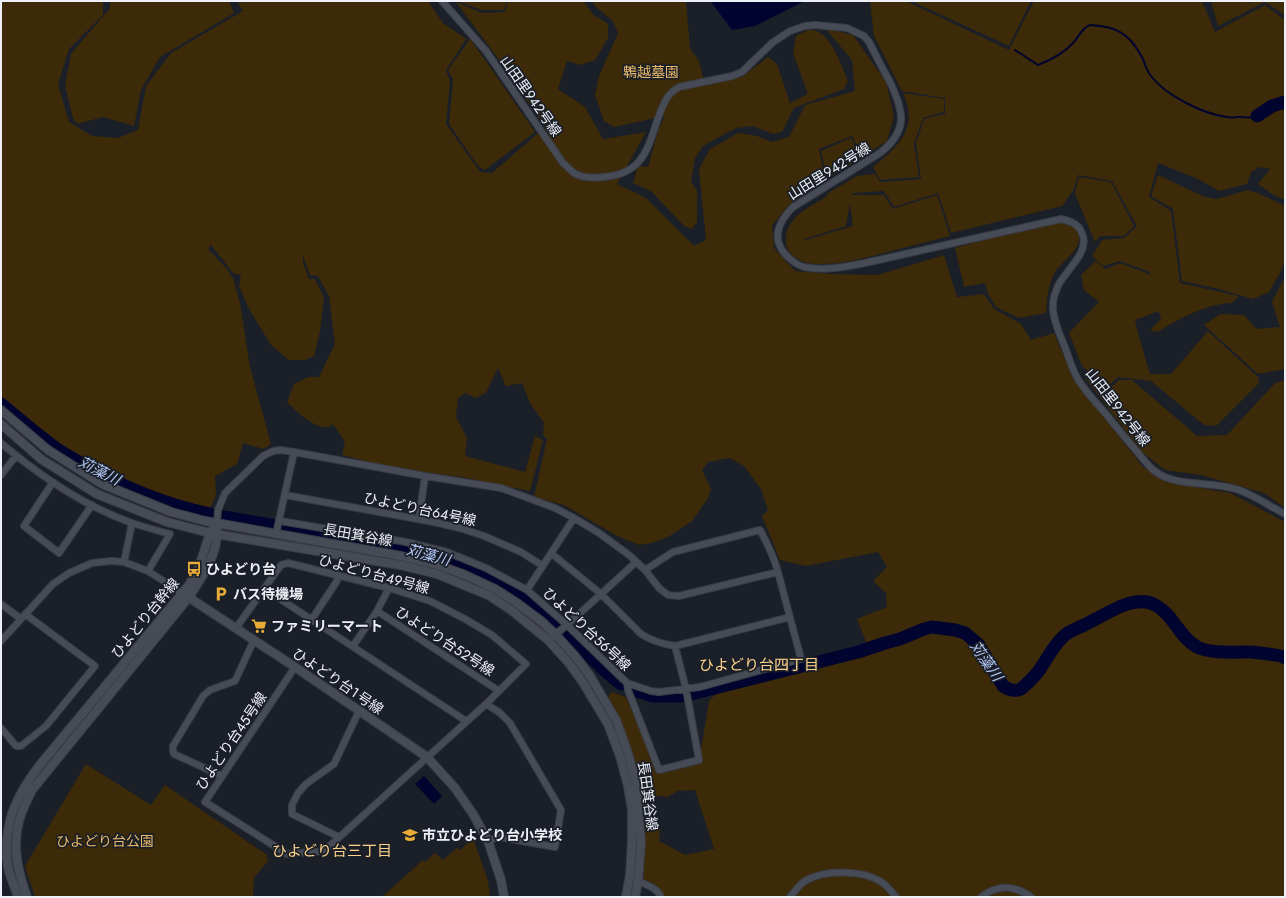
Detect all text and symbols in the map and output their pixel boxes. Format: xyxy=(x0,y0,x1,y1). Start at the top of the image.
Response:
street label: 山田里９４２号線 xyxy=(496,52,566,140)
park label: 鵯越墓園 xyxy=(623,62,679,82)
street label: 山田里９４２号線 xyxy=(784,138,874,204)
street label: 山田里９４２号線 xyxy=(1081,364,1155,450)
water label: 苅藻川 xyxy=(74,451,126,492)
street label: ひよどり台６４号線 xyxy=(362,487,478,531)
street label: 長田箕谷線 xyxy=(322,519,394,551)
water label: 苅藻川 xyxy=(403,539,455,572)
street label: ひよどり台４９号線 xyxy=(316,550,432,598)
place label: ひよどり台 xyxy=(206,559,276,579)
bus stop icon: ひよどり台 xyxy=(185,560,203,578)
street label: ひよどり台幹線 xyxy=(106,574,184,662)
street label: ひよどり台５６号線 xyxy=(538,583,636,675)
place label: バス待機場 xyxy=(233,584,303,604)
parking icon: バス待機場 xyxy=(212,585,230,603)
street label: ひよどり台５２号線 xyxy=(392,602,498,680)
place label: ファミリーマート xyxy=(271,616,383,636)
supermarket icon: ファミリーマート xyxy=(250,617,268,635)
water label: 苅藻川 xyxy=(964,636,1009,687)
street label: ひよどり台１号線 xyxy=(288,643,388,719)
district label: ひよどり台四丁目 xyxy=(699,654,819,676)
street label: ひよどり台４５号線 xyxy=(191,688,271,794)
street label: 長田箕谷線 xyxy=(633,760,663,832)
place label: 市立ひよどり台小学校 xyxy=(422,825,562,845)
school or university icon: 市立ひよどり台小学校 xyxy=(401,826,419,844)
park label: ひよどり台公園 xyxy=(56,831,154,851)
district label: ひよどり台三丁目 xyxy=(272,840,392,862)

